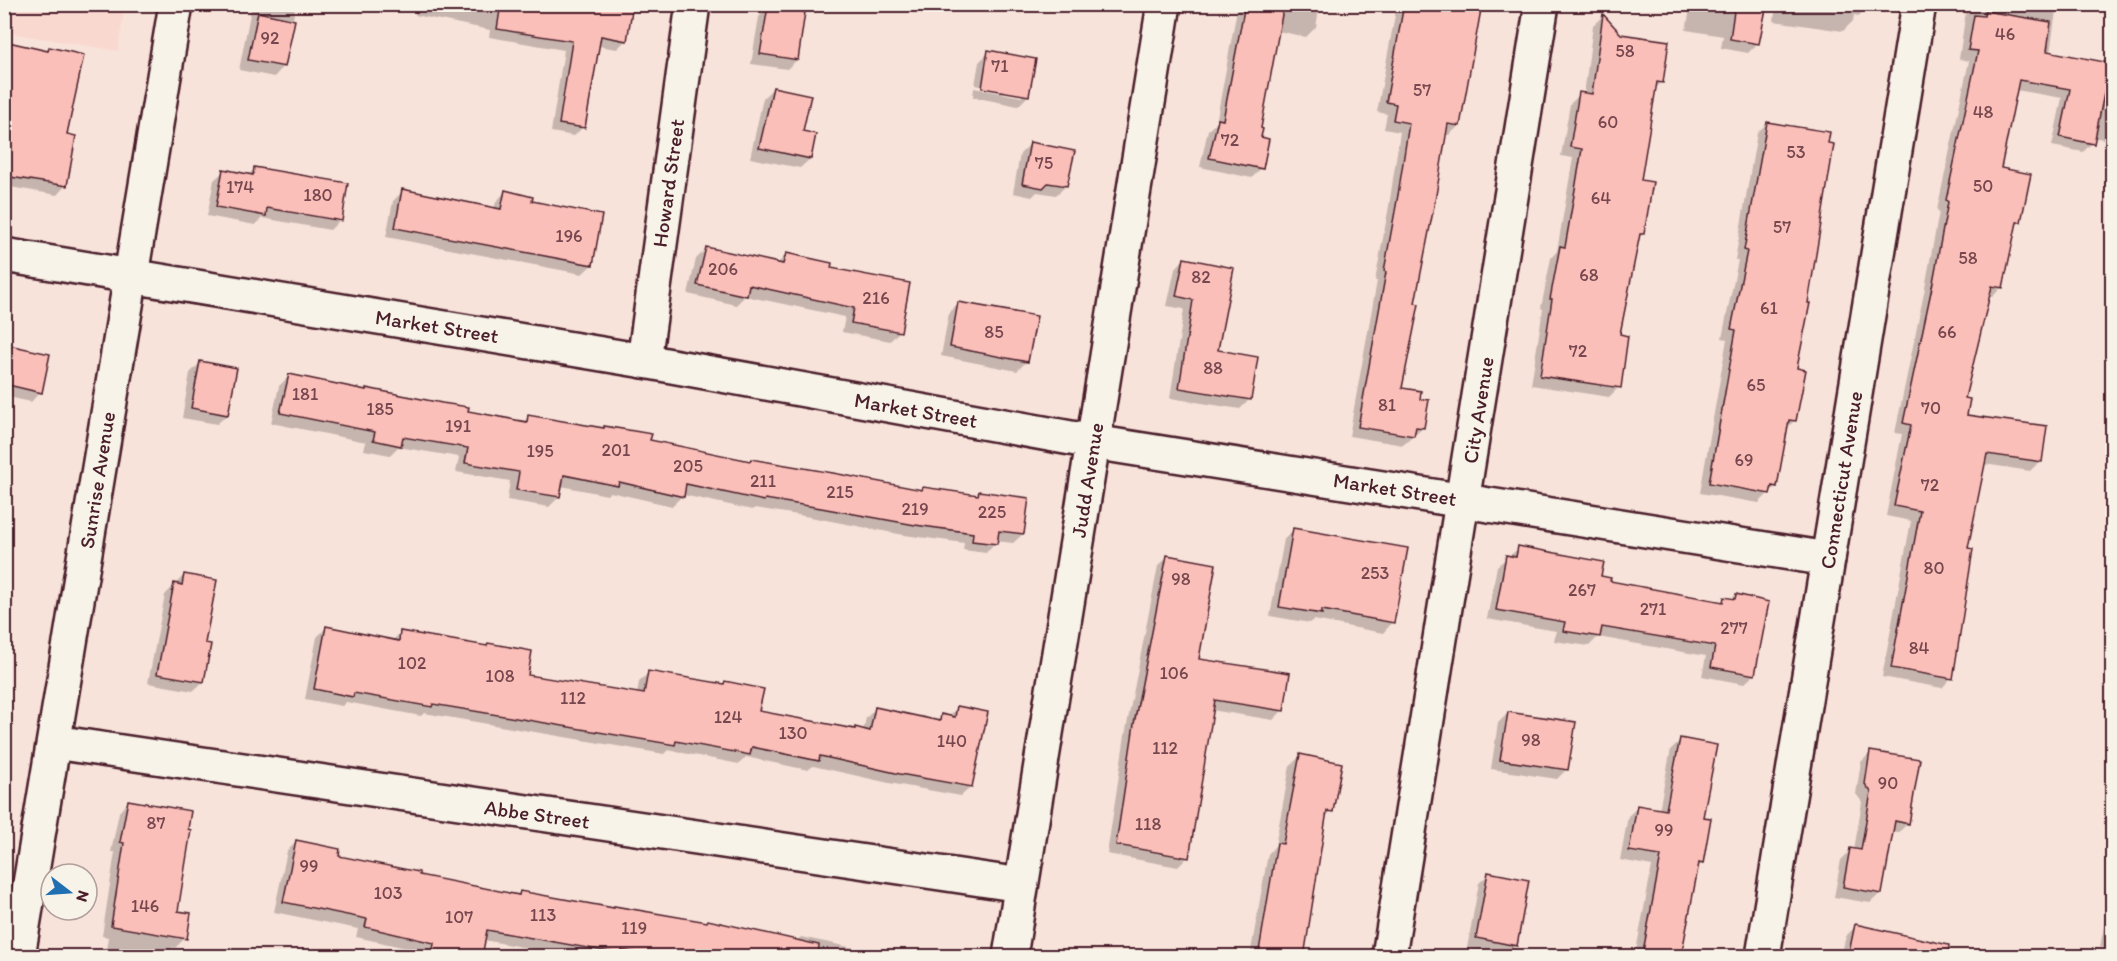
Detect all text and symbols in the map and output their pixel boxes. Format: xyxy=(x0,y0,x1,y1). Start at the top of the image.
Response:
house number: 46 xyxy=(1995,23,2015,45)
house number: 92 xyxy=(261,27,280,49)
house number: 58 xyxy=(1615,40,1635,62)
house number: 71 xyxy=(991,55,1009,77)
house number: 57 xyxy=(1413,79,1431,101)
house number: 48 xyxy=(1973,101,1993,123)
house number: 60 xyxy=(1598,111,1618,133)
street label: Howard Street xyxy=(647,117,689,249)
house number: 72 xyxy=(1221,129,1240,151)
house number: 53 xyxy=(1786,141,1806,163)
house number: 75 xyxy=(1035,152,1053,174)
house number: 50 xyxy=(1973,175,1993,197)
house number: 174 xyxy=(226,176,254,198)
house number: 180 xyxy=(303,184,333,206)
house number: 64 xyxy=(1591,187,1611,209)
house number: 57 xyxy=(1773,216,1791,238)
house number: 196 xyxy=(555,225,583,247)
house number: 58 xyxy=(1958,247,1978,269)
house number: 206 xyxy=(708,258,738,280)
house number: 68 xyxy=(1579,264,1599,286)
house number: 82 xyxy=(1191,266,1211,288)
house number: 216 xyxy=(862,287,890,309)
house number: 61 xyxy=(1760,297,1778,319)
street label: Market Street xyxy=(373,304,501,348)
house number: 85 xyxy=(984,321,1004,343)
house number: 66 xyxy=(1937,321,1957,343)
house number: 72 xyxy=(1569,340,1588,362)
street label: City Avenue xyxy=(1457,355,1499,465)
house number: 88 xyxy=(1203,357,1223,379)
house number: 65 xyxy=(1747,374,1765,396)
house number: 181 xyxy=(292,383,318,405)
street label: Market Street xyxy=(852,387,980,433)
street label: Connecticut Avenue xyxy=(1815,389,1867,571)
house number: 81 xyxy=(1378,394,1396,416)
house number: 70 xyxy=(1921,397,1941,419)
house number: 185 xyxy=(366,398,394,420)
street label: Sunrise Avenue xyxy=(74,410,120,550)
house number: 191 xyxy=(445,415,471,437)
street label: Judd Avenue xyxy=(1066,421,1108,539)
house number: 201 xyxy=(602,439,630,461)
house number: 195 xyxy=(526,440,554,462)
house number: 69 xyxy=(1735,449,1753,471)
house number: 205 xyxy=(673,455,703,477)
street label: Market Street xyxy=(1331,467,1459,511)
house number: 211 xyxy=(750,470,776,492)
house number: 72 xyxy=(1921,474,1940,496)
house number: 215 xyxy=(826,481,854,503)
house number: 219 xyxy=(901,498,929,520)
house number: 225 xyxy=(978,501,1006,523)
house number: 80 xyxy=(1924,557,1944,579)
house number: 253 xyxy=(1361,562,1390,584)
house number: 98 xyxy=(1171,568,1191,590)
house number: 267 xyxy=(1568,579,1596,601)
house number: 271 xyxy=(1640,598,1666,620)
house number: 277 xyxy=(1720,617,1748,639)
house number: 84 xyxy=(1909,637,1930,659)
house number: 102 xyxy=(398,652,427,674)
house number: 106 xyxy=(1160,662,1188,684)
house number: 108 xyxy=(485,665,515,687)
house number: 112 xyxy=(560,687,587,709)
house number: 124 xyxy=(714,706,742,728)
house number: 130 xyxy=(778,722,808,744)
house number: 98 xyxy=(1521,729,1541,751)
house number: 140 xyxy=(937,730,967,752)
house number: 112 xyxy=(1152,737,1179,759)
house number: 90 xyxy=(1878,772,1898,794)
street label: Abbe Street xyxy=(483,794,591,834)
house number: 87 xyxy=(147,812,165,834)
house number: 118 xyxy=(1135,813,1161,835)
house number: 99 xyxy=(1655,819,1673,841)
house number: 99 xyxy=(300,855,318,877)
north arrow xyxy=(39,862,99,922)
house number: 103 xyxy=(373,882,403,904)
text: N xyxy=(72,888,94,904)
house number: 146 xyxy=(131,895,159,917)
house number: 113 xyxy=(530,904,556,926)
house number: 107 xyxy=(445,906,473,928)
house number: 119 xyxy=(621,917,647,939)

